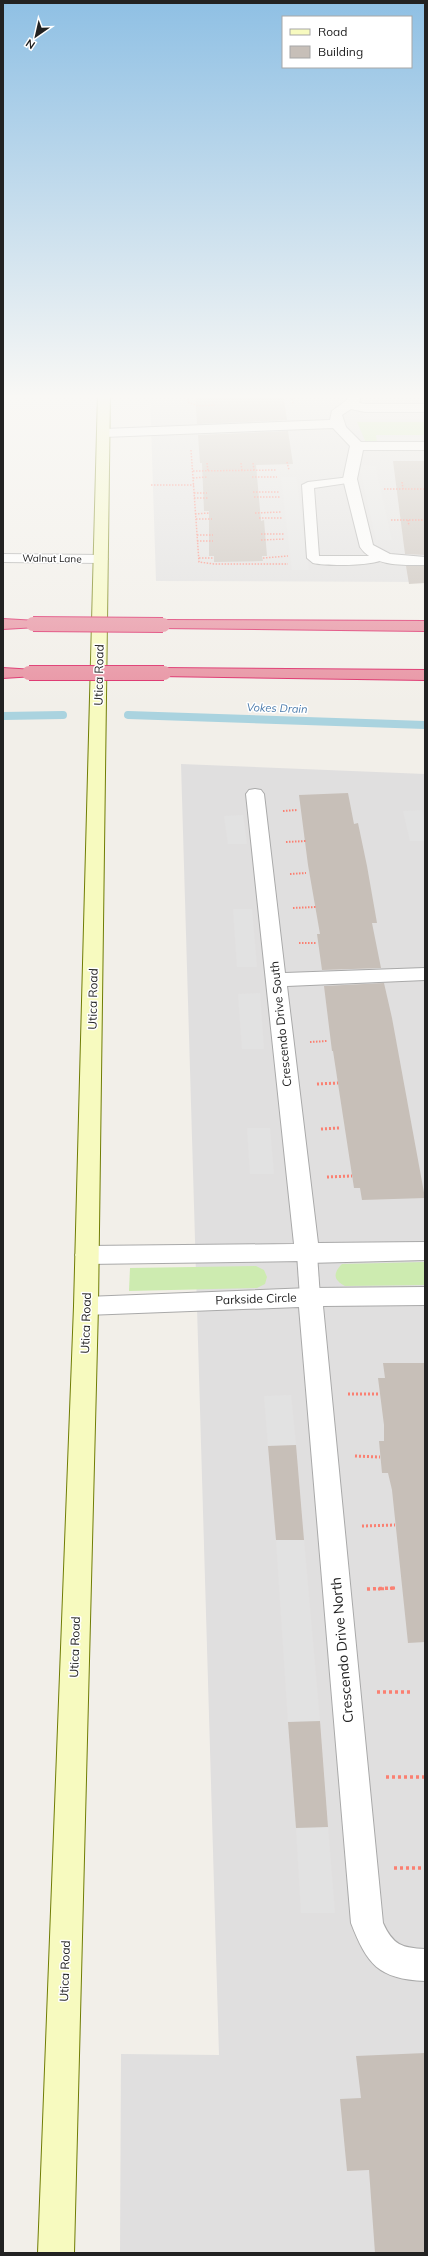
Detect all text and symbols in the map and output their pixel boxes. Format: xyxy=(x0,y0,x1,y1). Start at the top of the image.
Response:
north arrow xyxy=(16,16,56,56)
legend xyxy=(282,16,412,68)
text: Road xyxy=(318,24,347,39)
text: N xyxy=(23,36,38,52)
text: Building xyxy=(318,44,363,59)
street label: Walnut Lane xyxy=(22,551,82,566)
street label: Utica Road xyxy=(90,644,107,706)
water label: Vokes Drain xyxy=(246,700,308,716)
street label: Crescendo Drive South xyxy=(266,961,295,1088)
street label: Utica Road xyxy=(84,968,101,1030)
street label: Parkside Circle xyxy=(215,1290,297,1307)
street label: Utica Road xyxy=(77,1292,94,1354)
street label: Crescendo Drive North xyxy=(327,1576,357,1724)
street label: Utica Road xyxy=(66,1616,83,1678)
street label: Utica Road xyxy=(56,1940,73,2002)

